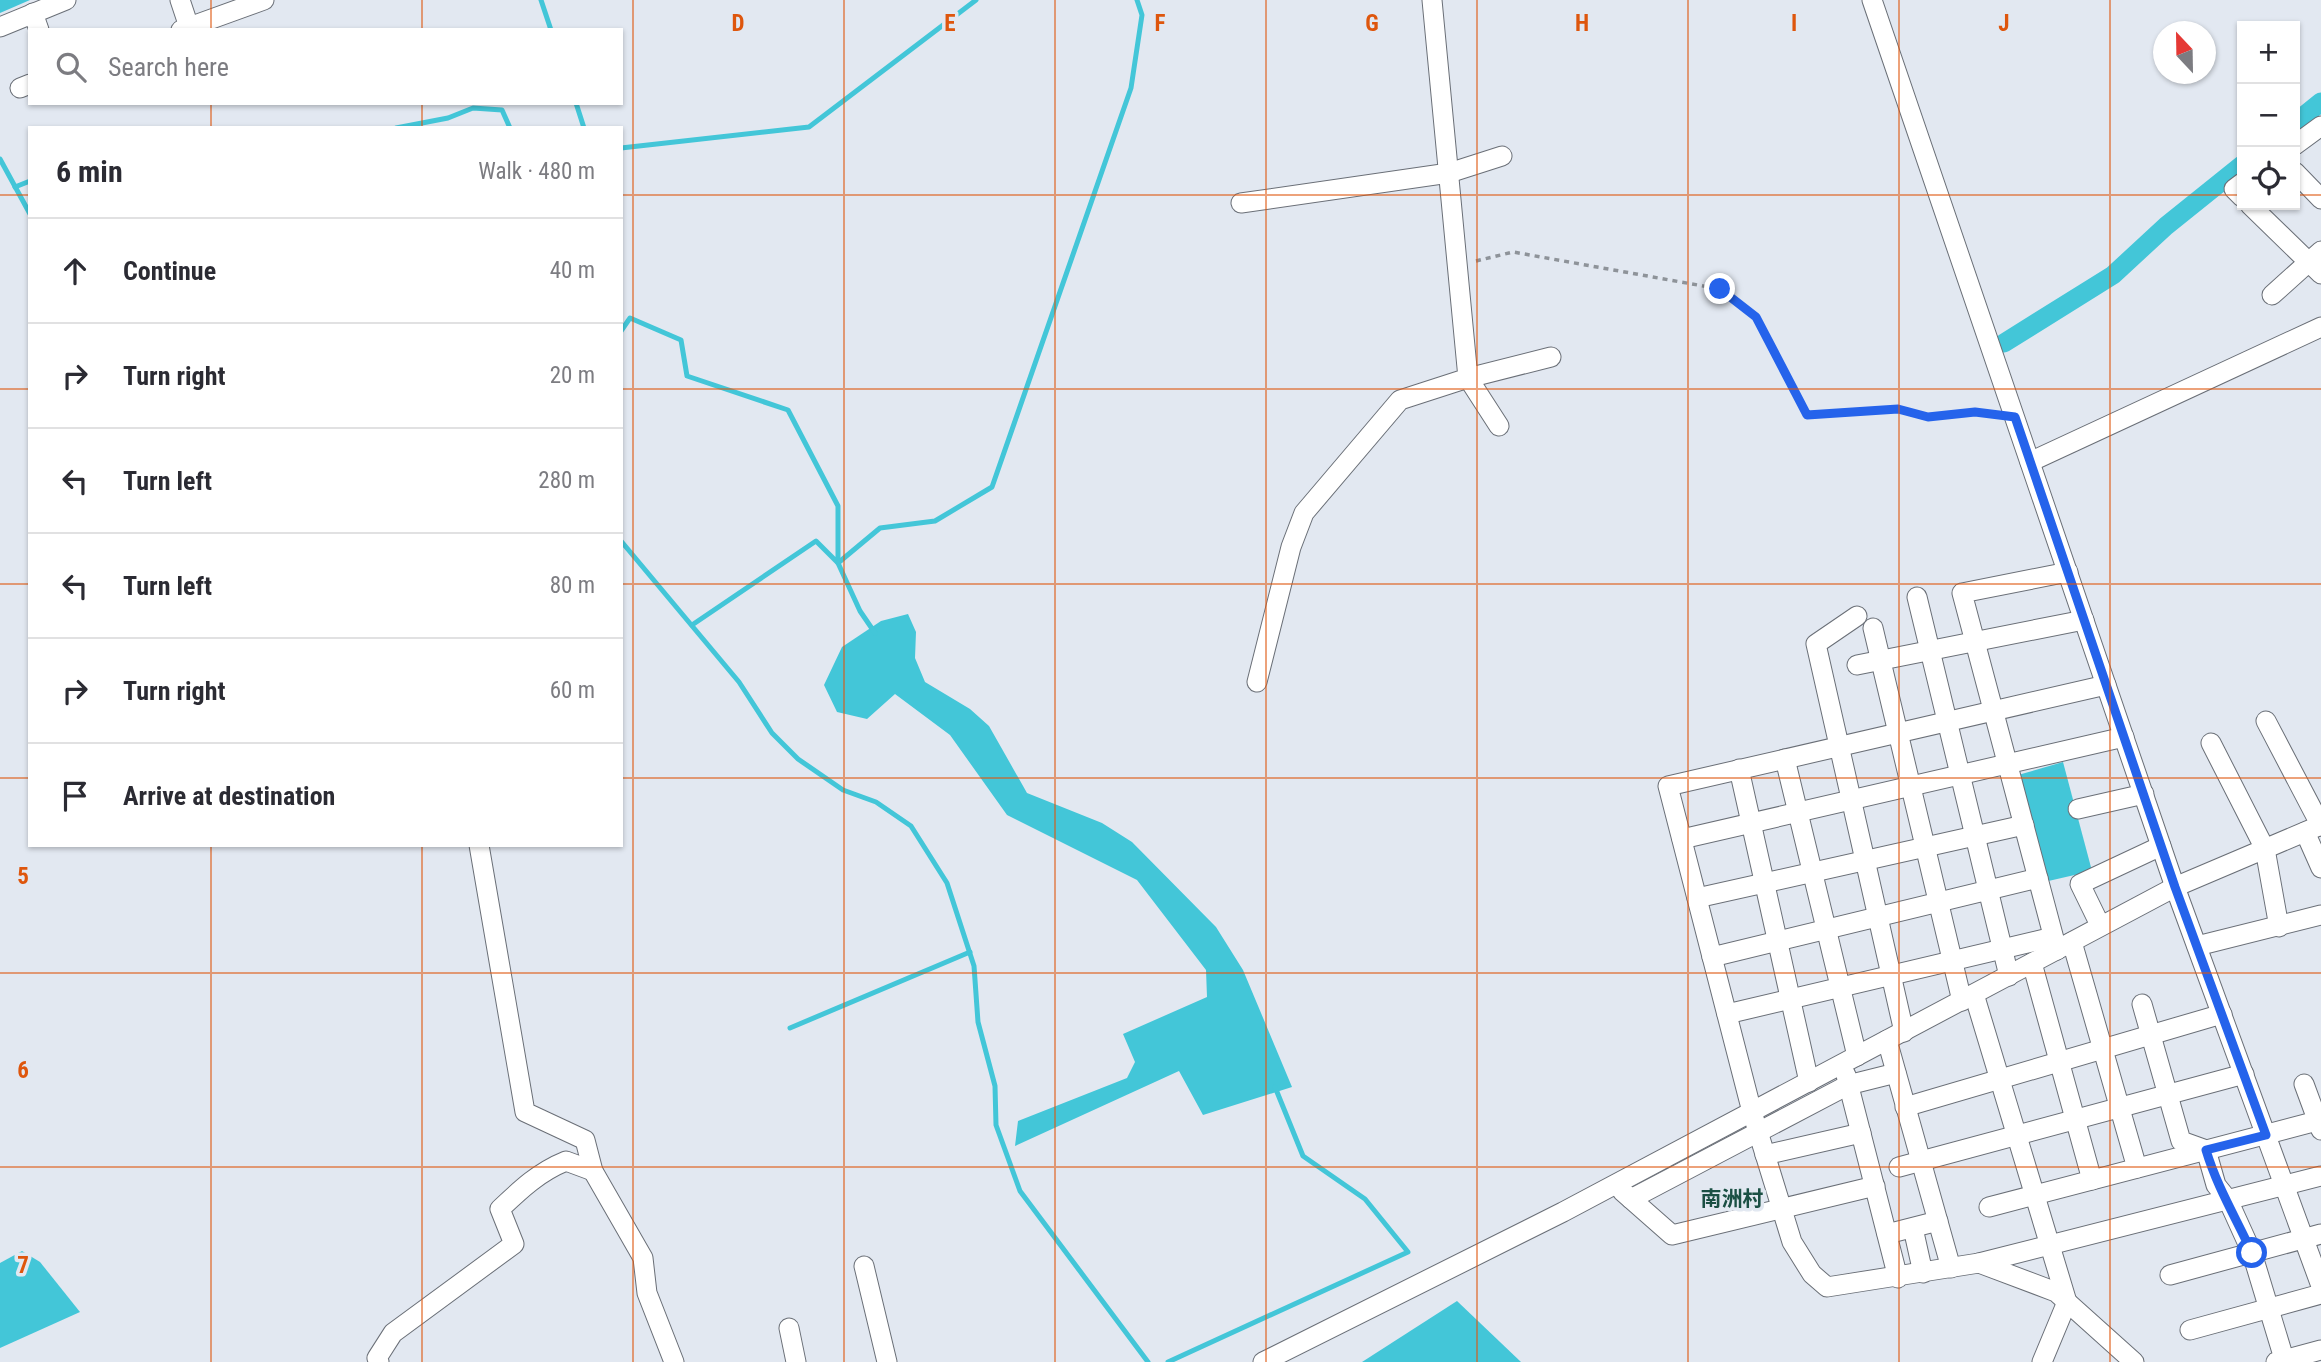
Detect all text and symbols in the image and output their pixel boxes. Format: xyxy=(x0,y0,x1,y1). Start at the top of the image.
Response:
text: D xyxy=(732,10,745,37)
text: E xyxy=(944,10,956,37)
text: F xyxy=(1155,10,1166,37)
text: G xyxy=(1365,10,1379,37)
text: H xyxy=(1575,10,1589,37)
text: I xyxy=(1791,10,1797,37)
text: J xyxy=(1998,10,2010,37)
north arrow xyxy=(2153,21,2216,84)
map controls xyxy=(2237,21,2300,210)
button: + xyxy=(2237,21,2300,84)
search box xyxy=(28,28,623,105)
icon: search xyxy=(52,48,90,86)
text: Search here xyxy=(108,52,229,82)
button: − xyxy=(2237,84,2300,147)
button: locate xyxy=(2237,147,2300,210)
text: 6 min xyxy=(56,154,123,189)
text: Walk · 480 m xyxy=(478,158,595,185)
icon: ahead xyxy=(56,252,94,290)
text: Continue xyxy=(123,256,216,286)
text: 40 m xyxy=(550,257,595,284)
route end xyxy=(1704,273,1735,304)
icon: right xyxy=(56,357,94,395)
text: Turn right xyxy=(123,361,225,391)
text: 20 m xyxy=(550,362,595,389)
icon: left xyxy=(56,462,94,500)
text: Turn left xyxy=(123,466,212,496)
text: 280 m xyxy=(538,467,595,494)
icon: left xyxy=(56,567,94,605)
text: Turn left xyxy=(123,571,212,601)
text: 80 m xyxy=(550,572,595,599)
icon: right xyxy=(56,672,94,710)
text: Turn right xyxy=(123,676,225,706)
text: 60 m xyxy=(550,677,595,704)
icon: arrive xyxy=(56,777,94,815)
text: Arrive at destination xyxy=(123,781,335,811)
text: 5 xyxy=(17,863,29,890)
text: 6 xyxy=(17,1057,29,1084)
district label: 南洲村 xyxy=(1701,1187,1764,1211)
route start xyxy=(2236,1237,2267,1268)
text: 7 xyxy=(17,1252,29,1279)

